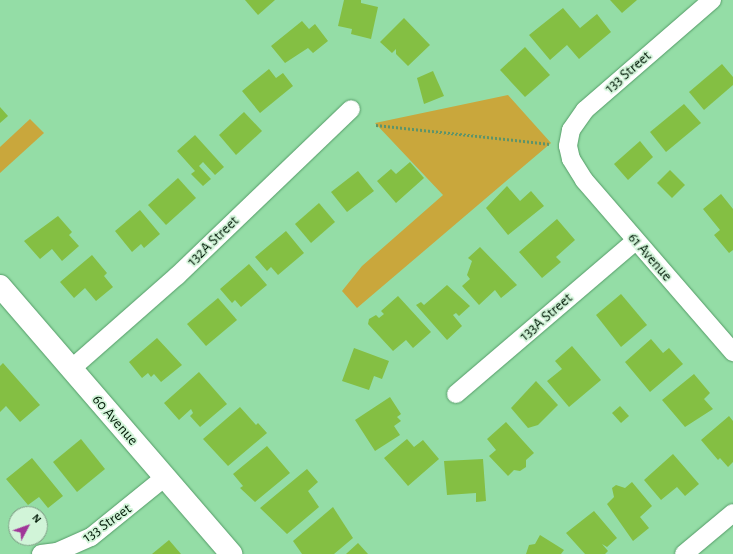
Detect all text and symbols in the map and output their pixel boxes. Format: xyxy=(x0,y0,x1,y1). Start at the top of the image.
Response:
street label: 133 Street xyxy=(601,47,655,97)
street label: 132A Street xyxy=(184,212,242,270)
street label: 61 Avenue xyxy=(624,229,676,285)
street label: 133A Street xyxy=(516,289,576,345)
street label: 60 Avenue xyxy=(88,391,142,449)
street label: 133 Street xyxy=(79,500,135,546)
north arrow xyxy=(8,506,48,546)
text: N xyxy=(30,512,43,525)

